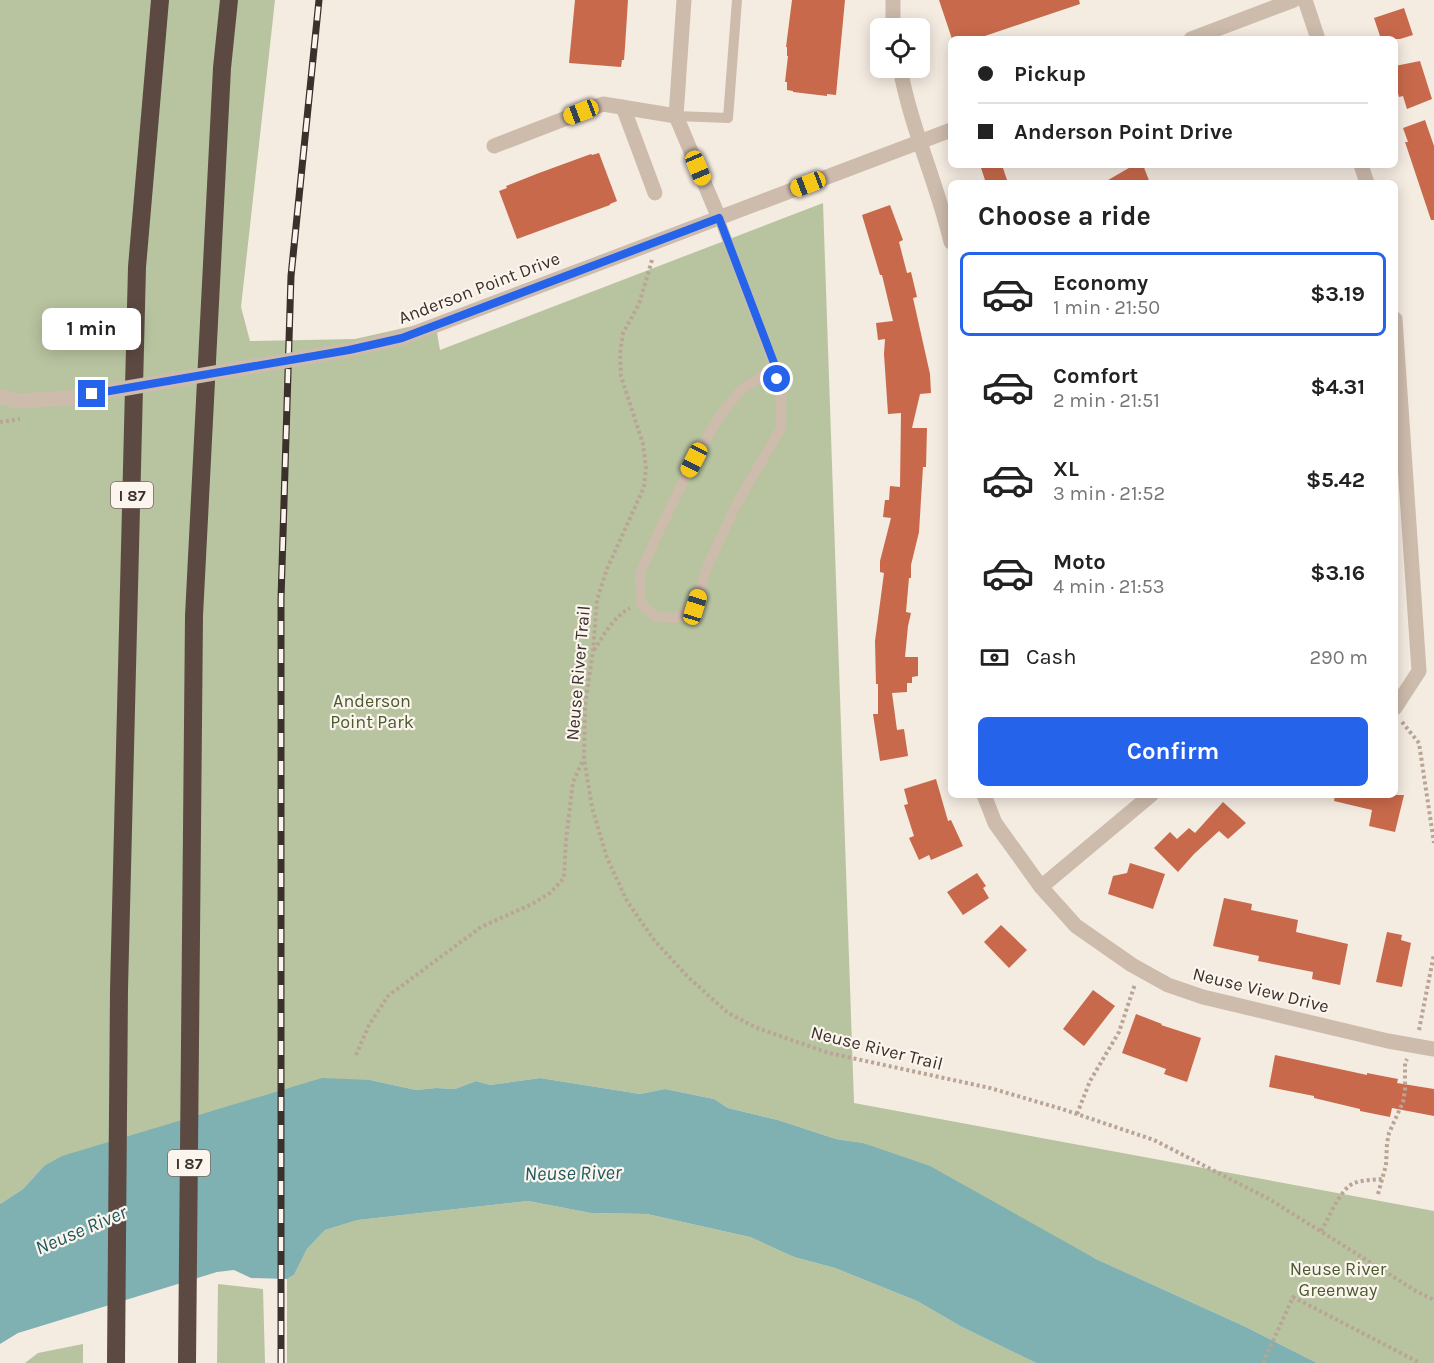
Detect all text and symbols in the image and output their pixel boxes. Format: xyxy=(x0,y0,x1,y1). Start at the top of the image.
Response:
map controls xyxy=(870,18,930,78)
button: locate xyxy=(870,18,930,78)
text: Pickup xyxy=(1014,61,1086,87)
car xyxy=(561,97,601,127)
text: Anderson Point Drive xyxy=(1014,119,1233,145)
car xyxy=(683,148,713,188)
car xyxy=(788,169,828,199)
text: Choose a ride xyxy=(978,200,1151,232)
street label: Anderson Point Drive xyxy=(395,247,563,329)
icon: car xyxy=(981,267,1035,321)
text: Economy xyxy=(1053,270,1148,296)
text: $3.19 xyxy=(1310,281,1365,307)
text: 1 min · 21:50 xyxy=(1053,296,1160,319)
callout: 1 min xyxy=(42,307,142,349)
text: 1 min xyxy=(66,317,117,340)
icon: car xyxy=(981,360,1035,414)
text: Comfort xyxy=(1053,363,1138,389)
route start xyxy=(763,365,790,392)
text: $4.31 xyxy=(1310,374,1365,400)
route end xyxy=(78,380,105,407)
text: 2 min · 21:51 xyxy=(1053,389,1160,412)
car xyxy=(678,440,710,480)
icon: car xyxy=(981,453,1035,507)
text: XL xyxy=(1053,456,1079,482)
text: $5.42 xyxy=(1306,467,1365,493)
road number: I 87 xyxy=(111,482,153,508)
text: 3 min · 21:52 xyxy=(1053,482,1165,505)
icon: car xyxy=(981,546,1035,600)
text: Moto xyxy=(1053,549,1106,575)
text: $3.16 xyxy=(1310,560,1365,586)
text: 4 min · 21:53 xyxy=(1053,575,1165,598)
car xyxy=(681,587,709,627)
street label: Neuse River Trail xyxy=(561,605,595,741)
icon: cash xyxy=(978,641,1011,674)
text: Cash xyxy=(1026,644,1076,670)
text: 290 m xyxy=(1309,646,1368,669)
park label: Anderson Point Park xyxy=(330,690,414,733)
button: Confirm xyxy=(978,717,1368,786)
street label: Neuse View Drive xyxy=(1191,962,1331,1018)
street label: Neuse River Trail xyxy=(809,1021,945,1075)
road number: I 87 xyxy=(168,1150,210,1176)
water label: Neuse River xyxy=(524,1161,623,1185)
water label: Neuse River xyxy=(32,1200,131,1260)
park label: Neuse River Greenway xyxy=(1290,1258,1387,1301)

